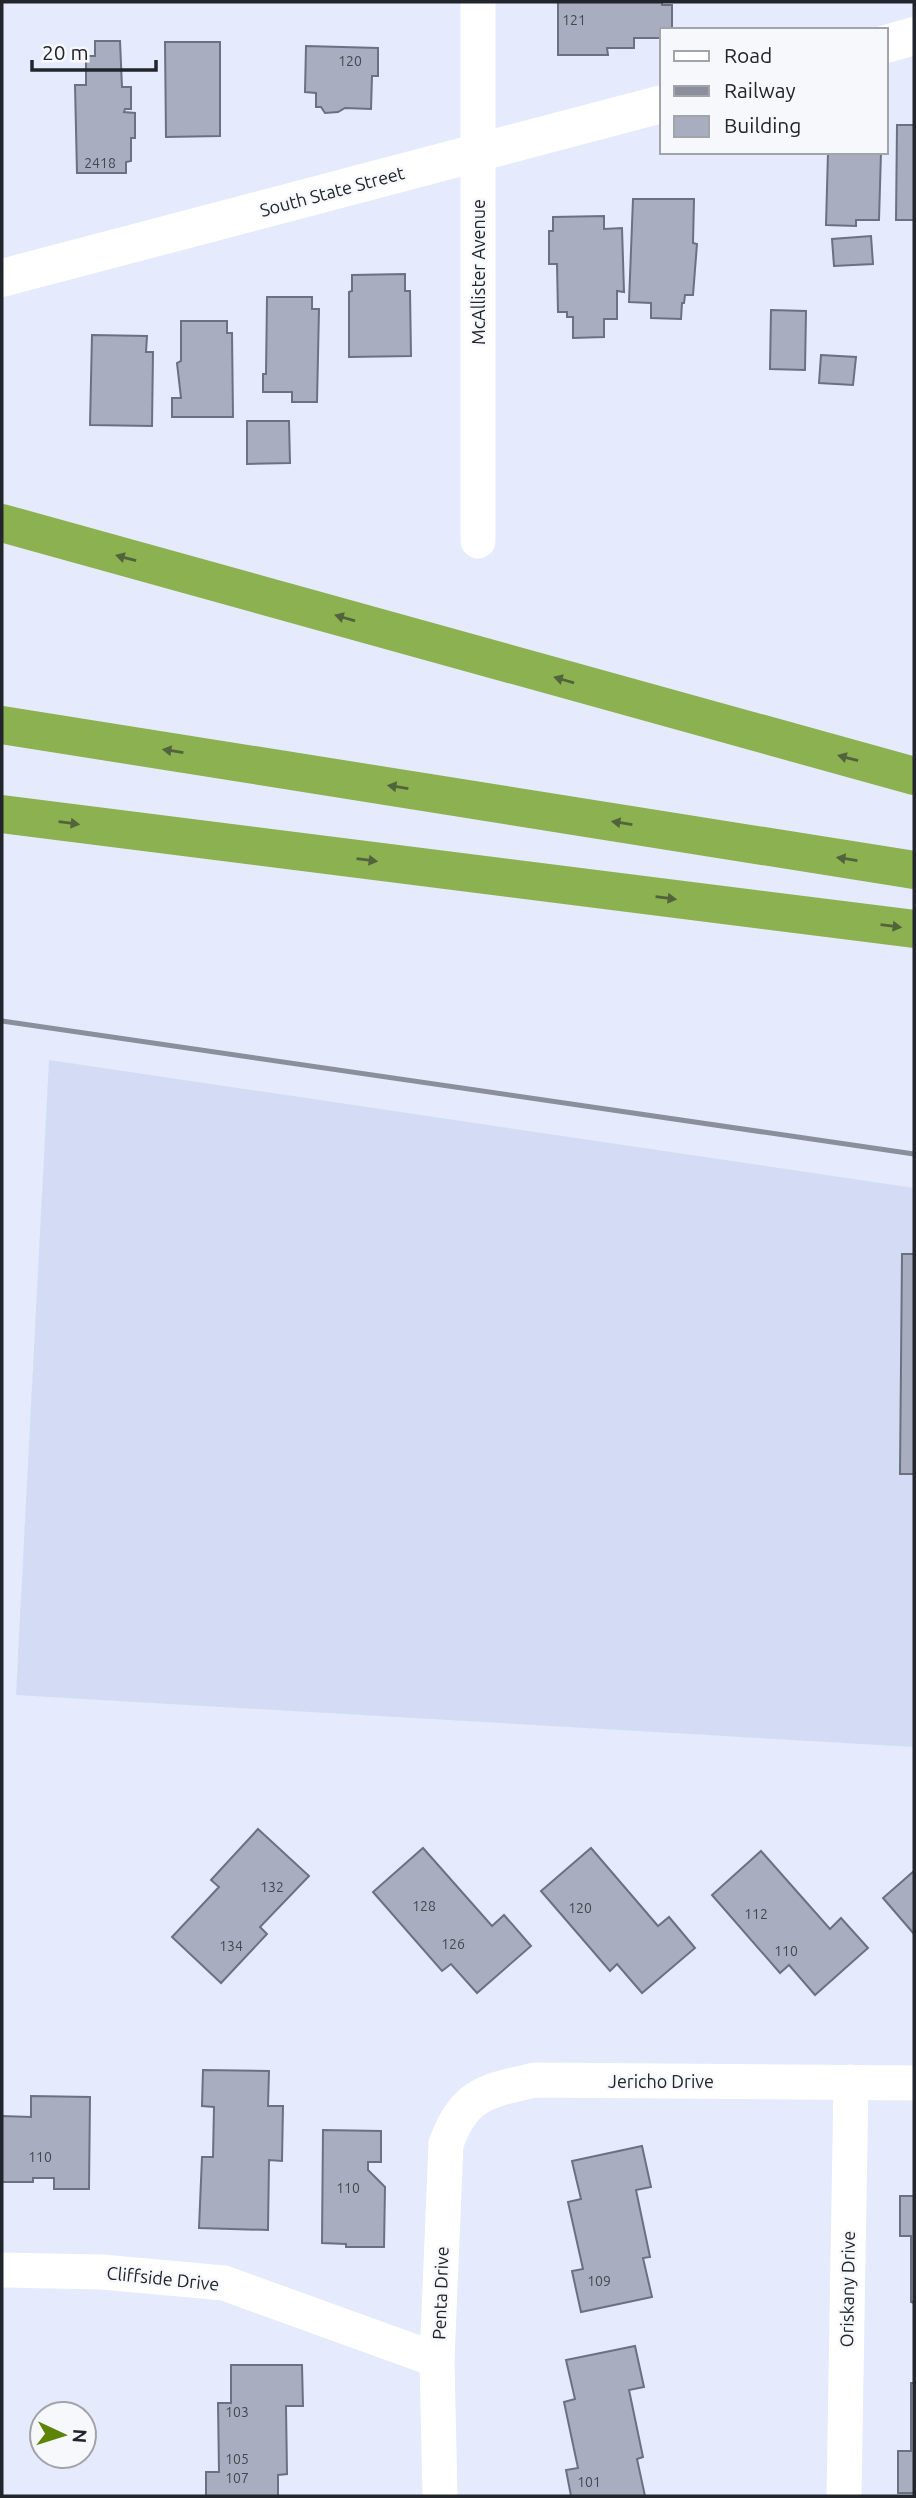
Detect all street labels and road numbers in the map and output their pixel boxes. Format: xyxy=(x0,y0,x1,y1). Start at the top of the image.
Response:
street label: South State Street xyxy=(258,162,406,220)
street label: McAllister Avenue xyxy=(468,199,488,345)
street label: Jericho Drive xyxy=(608,2071,714,2091)
street label: Oriskany Drive xyxy=(836,2230,858,2348)
street label: Penta Drive xyxy=(428,2246,452,2340)
street label: Cliffside Drive xyxy=(106,2262,220,2294)

